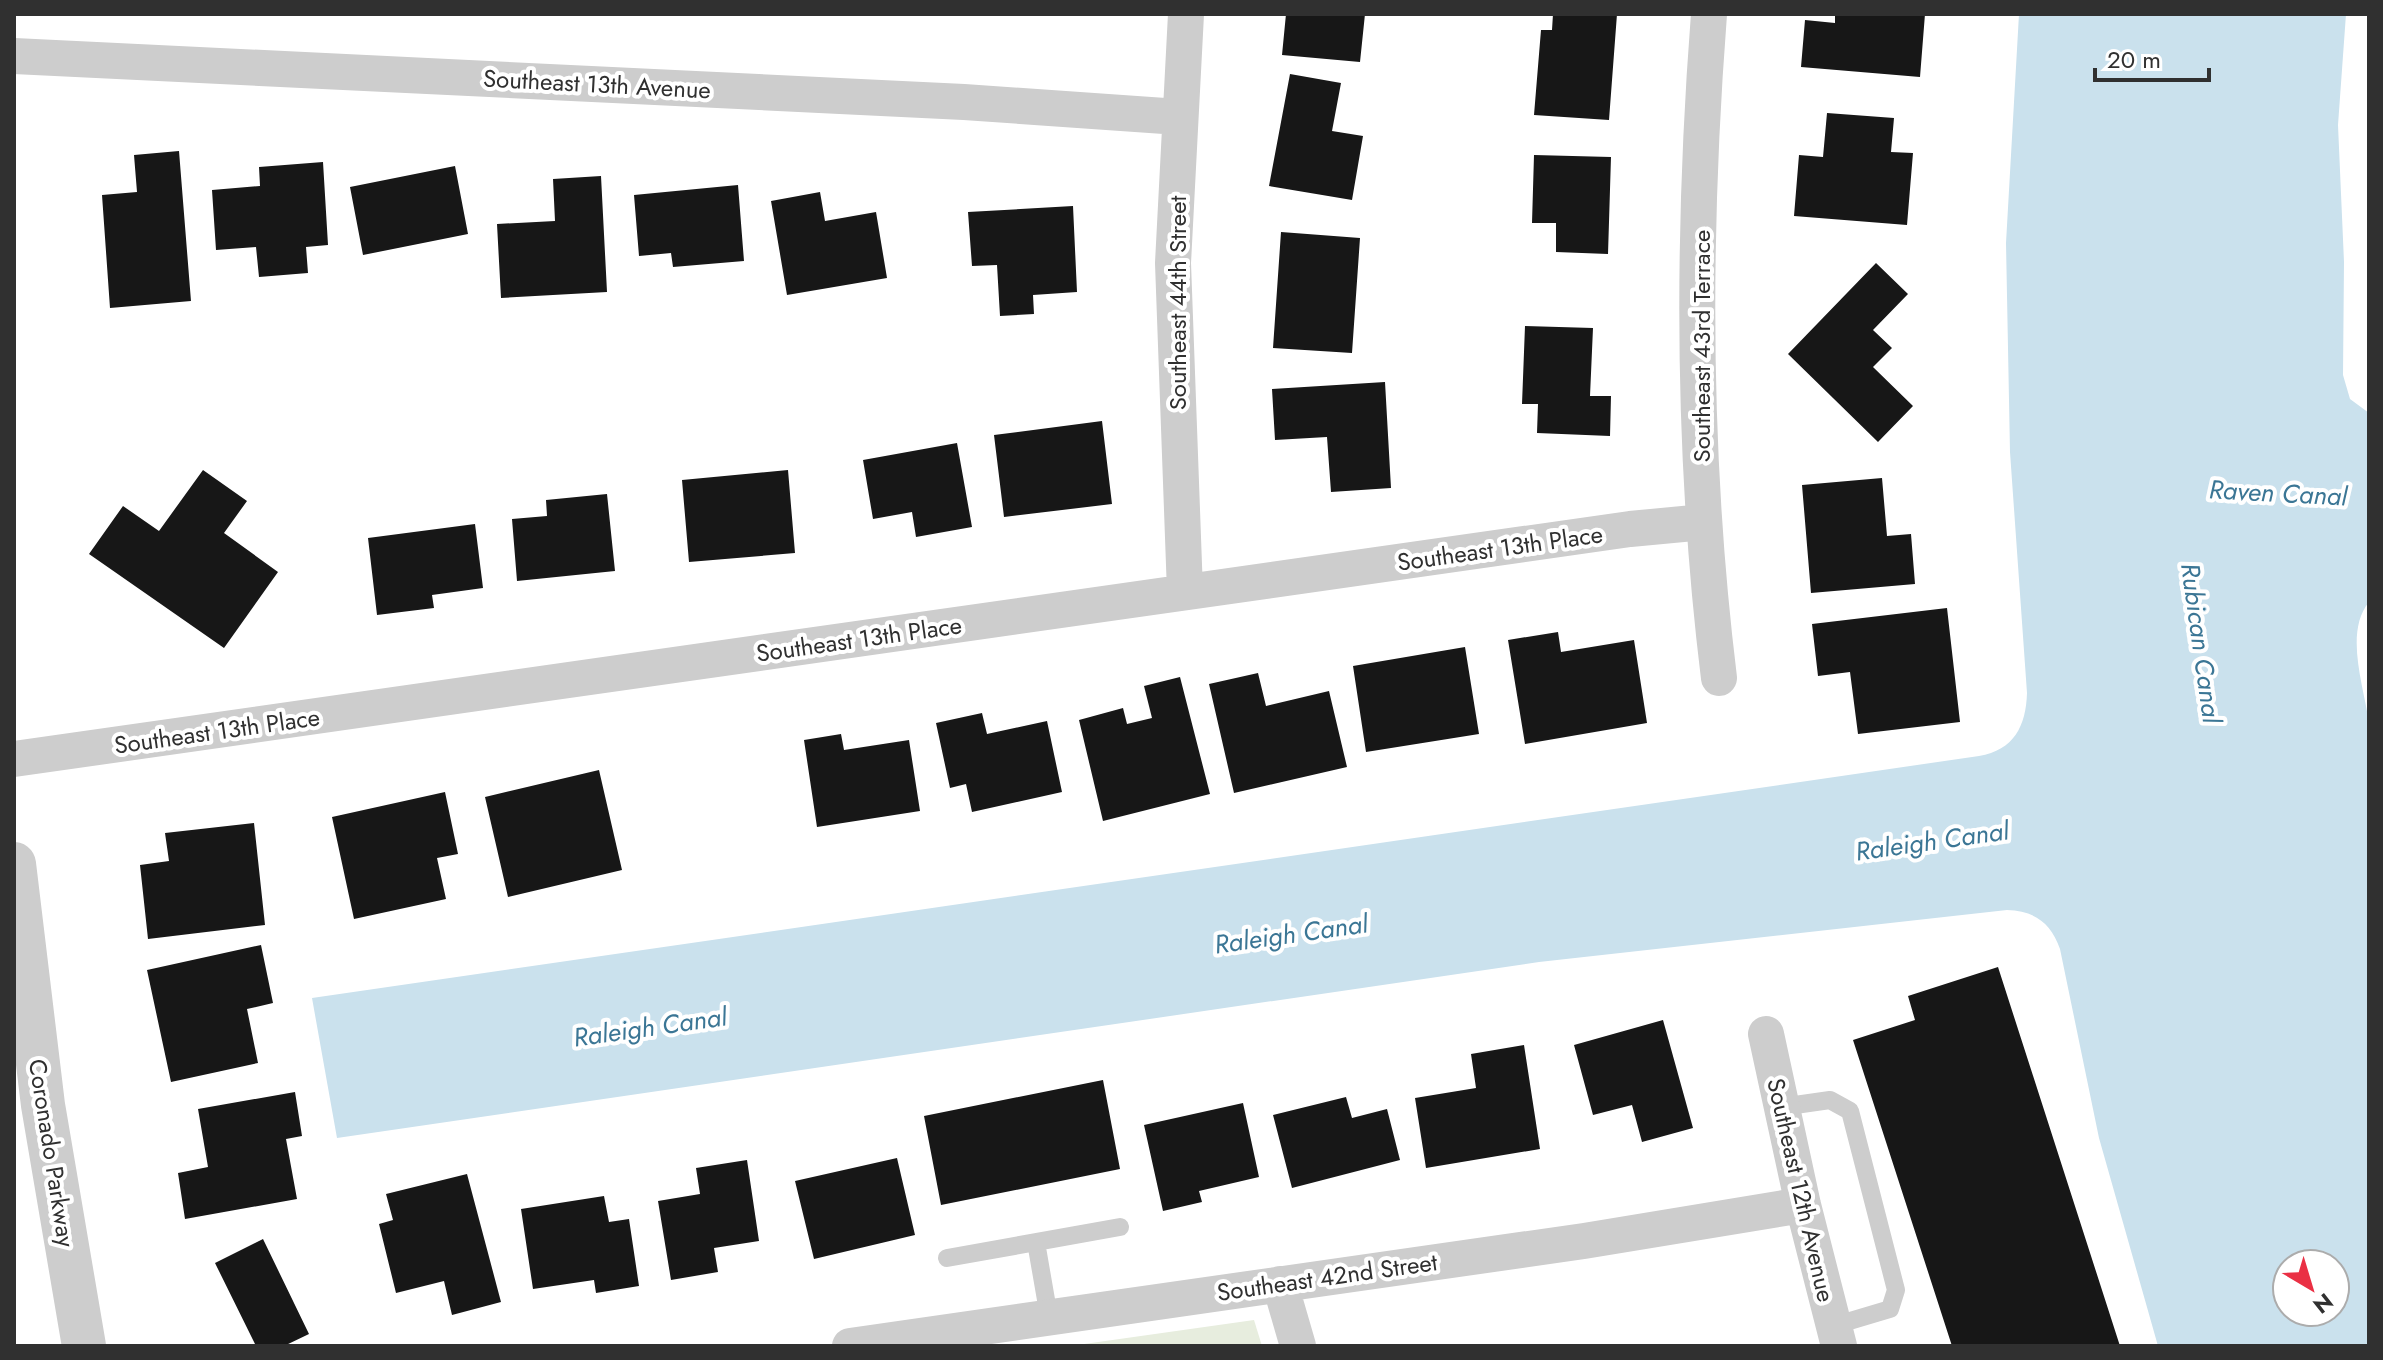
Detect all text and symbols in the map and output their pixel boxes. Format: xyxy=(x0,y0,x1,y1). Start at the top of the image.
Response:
scale bar xyxy=(2095,32,2209,82)
text: 20 m xyxy=(2107,42,2161,77)
street label: Southeast 13th Avenue xyxy=(482,61,712,107)
street label: Southeast 44th Street xyxy=(1160,195,1195,410)
street label: Southeast 43rd Terrace xyxy=(1684,230,1719,462)
water label: Raven Canal xyxy=(2208,470,2349,516)
street label: Southeast 13th Place xyxy=(1395,516,1605,580)
water label: Rubican Canal xyxy=(2171,561,2231,726)
street label: Southeast 13th Place xyxy=(754,607,964,671)
street label: Southeast 13th Place xyxy=(112,699,322,763)
water label: Raleigh Canal xyxy=(1853,811,2012,871)
water label: Raleigh Canal xyxy=(1212,904,1371,964)
water label: Raleigh Canal xyxy=(571,997,730,1057)
street label: Coronado Parkway xyxy=(20,1056,84,1250)
street label: Southeast 12th Avenue xyxy=(1758,1075,1844,1305)
street label: Southeast 42nd Street xyxy=(1215,1244,1440,1310)
north arrow xyxy=(2271,1248,2351,1328)
text: N xyxy=(2307,1286,2340,1322)

